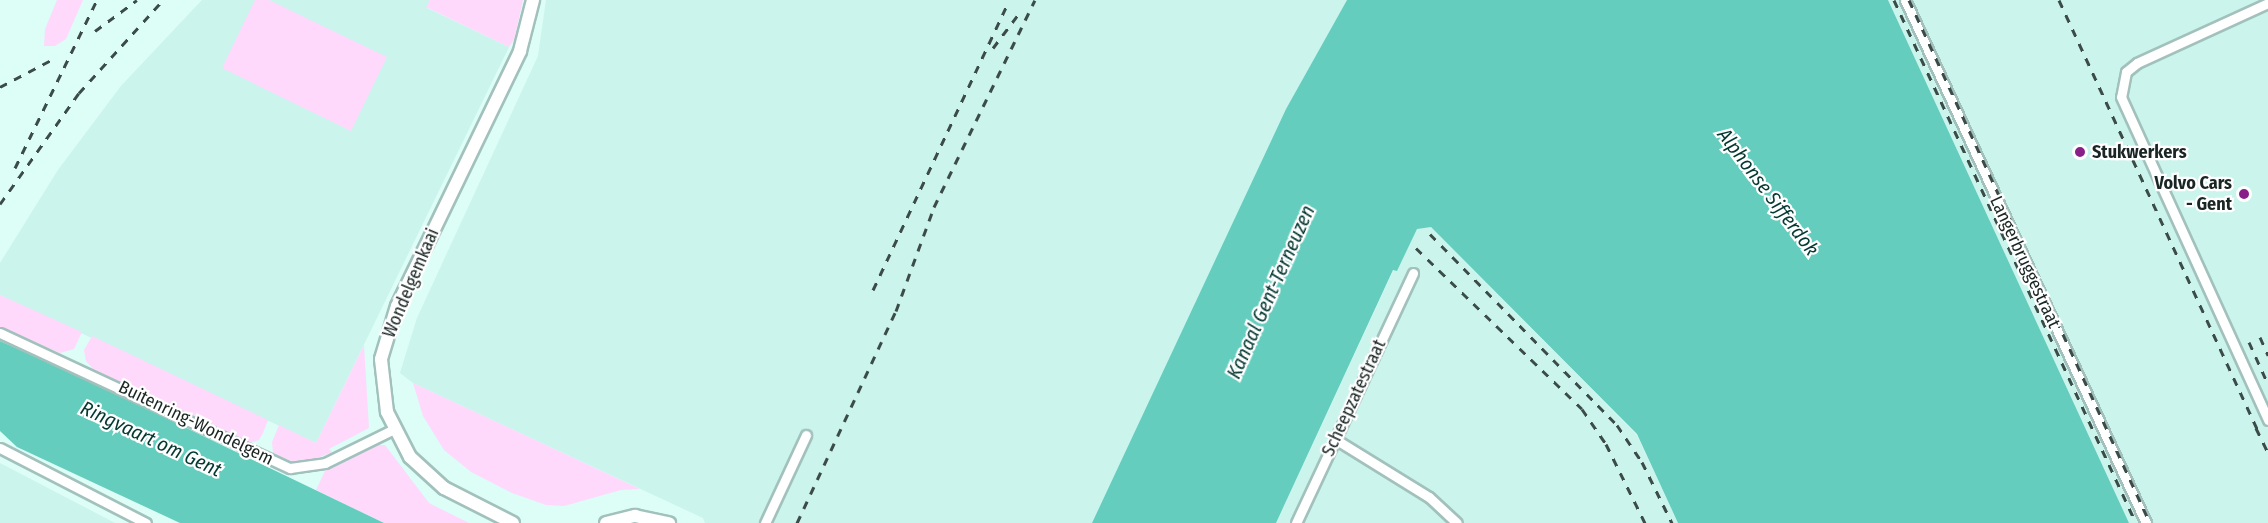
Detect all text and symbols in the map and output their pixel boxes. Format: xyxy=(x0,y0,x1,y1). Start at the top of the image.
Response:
water label: Alphonse Sifferdok xyxy=(1712,124,1824,260)
place label: Stukwerkers xyxy=(2092,141,2187,163)
marker: Stukwerkers xyxy=(2073,145,2087,159)
place label: Volvo Cars - Gent xyxy=(2154,173,2232,216)
marker: Volvo Cars - Gent xyxy=(2237,187,2251,201)
street label: Langerbruggestraat xyxy=(1985,193,2065,331)
water label: Kanaal Gent-Terneuzen xyxy=(1222,201,1320,383)
street label: Wondelgemkaai xyxy=(378,225,444,341)
street label: Scheepzatestraat xyxy=(1318,336,1390,460)
street label: Buitenring-Wondelgem xyxy=(115,376,277,470)
water label: Ringvaart om Gent xyxy=(77,396,225,482)

